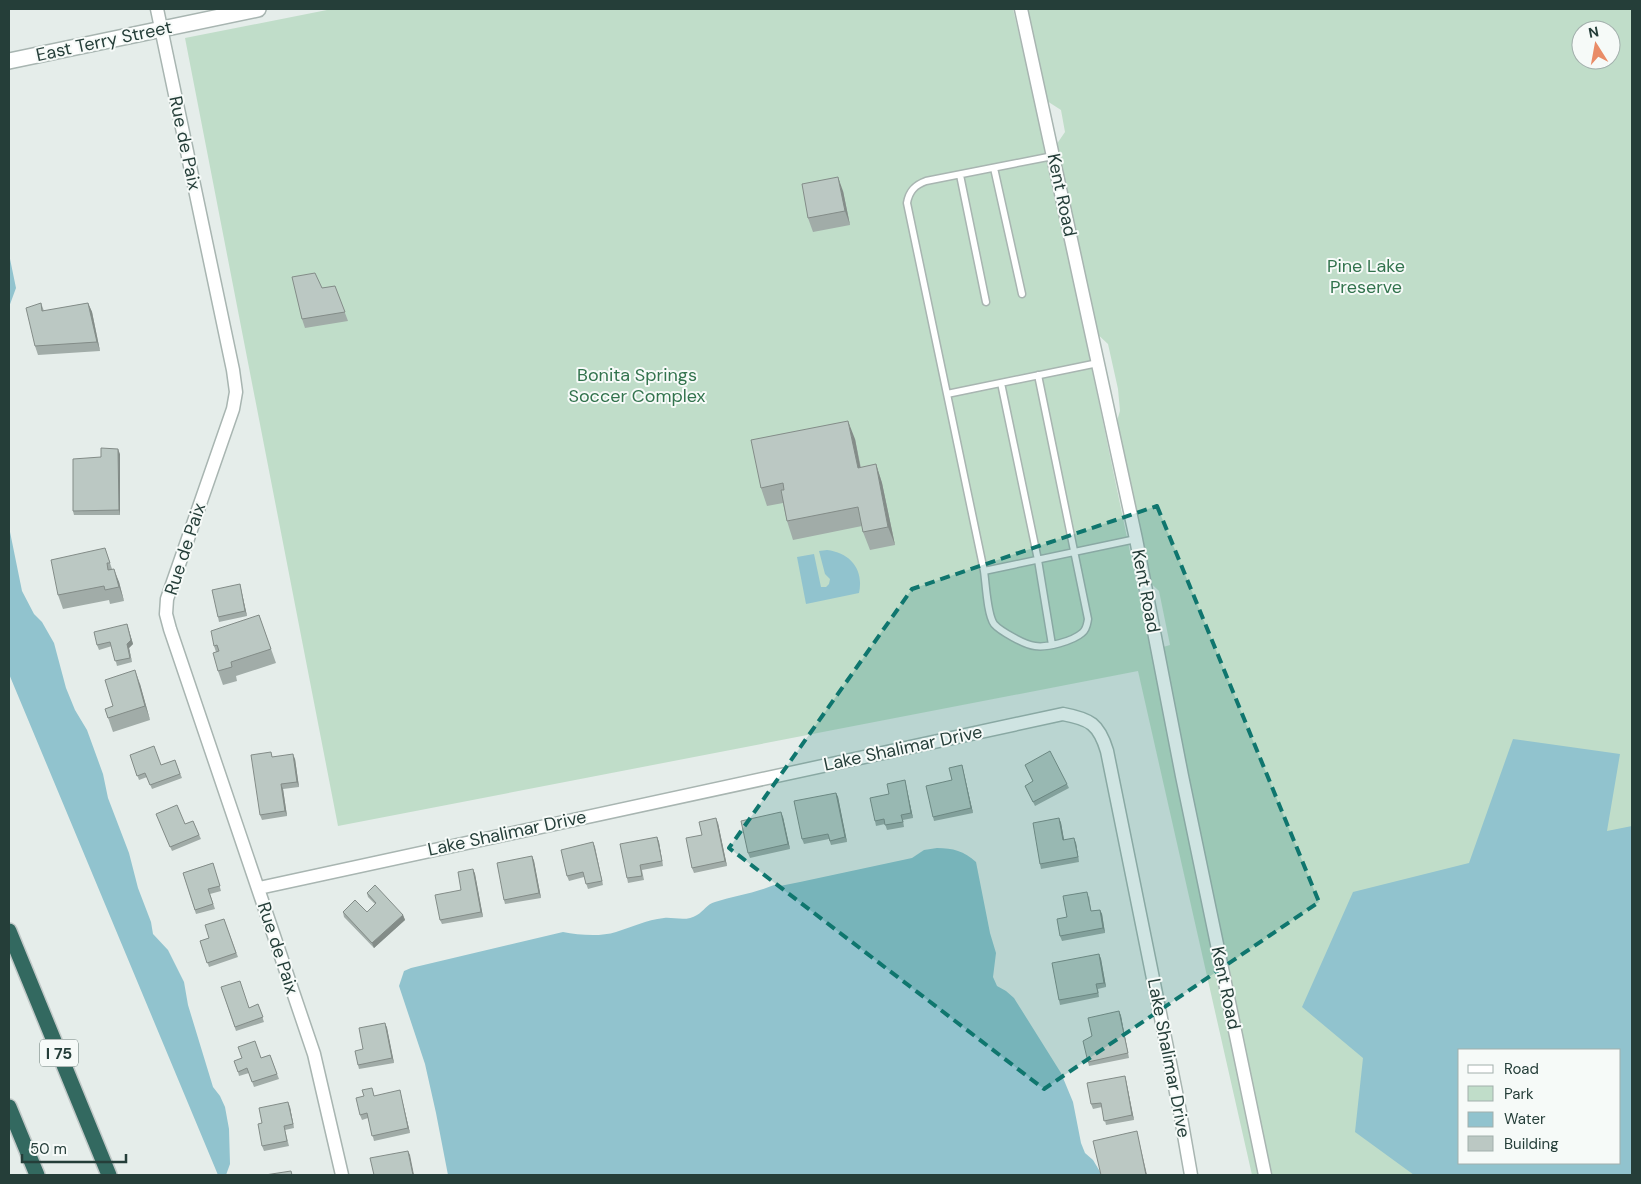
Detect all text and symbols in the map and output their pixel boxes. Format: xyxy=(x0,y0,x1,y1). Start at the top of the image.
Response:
street label: East Terry Street xyxy=(34,15,174,67)
north arrow xyxy=(1571,20,1621,70)
text: N xyxy=(1587,22,1600,42)
street label: Rue de Paix xyxy=(163,94,207,192)
street label: Kent Road xyxy=(1042,151,1082,239)
park label: Pine Lake Preserve xyxy=(1327,254,1405,299)
park label: Bonita Springs Soccer Complex xyxy=(568,363,706,408)
street label: Rue de Paix xyxy=(159,500,211,598)
street label: Kent Road xyxy=(1126,547,1166,635)
street label: Lake Shalimar Drive xyxy=(822,719,984,777)
street label: Lake Shalimar Drive xyxy=(426,804,588,862)
street label: Rue de Paix xyxy=(252,899,304,997)
street label: Kent Road xyxy=(1206,944,1246,1032)
street label: Lake Shalimar Drive xyxy=(1142,976,1196,1140)
road number: I 75 xyxy=(40,1040,78,1066)
legend xyxy=(1458,1049,1621,1164)
text: Road xyxy=(1504,1059,1539,1079)
text: Park xyxy=(1504,1084,1534,1104)
text: Water xyxy=(1504,1109,1546,1129)
scale bar xyxy=(22,1132,126,1164)
text: Building xyxy=(1504,1134,1559,1154)
text: 50 m xyxy=(30,1139,67,1159)

